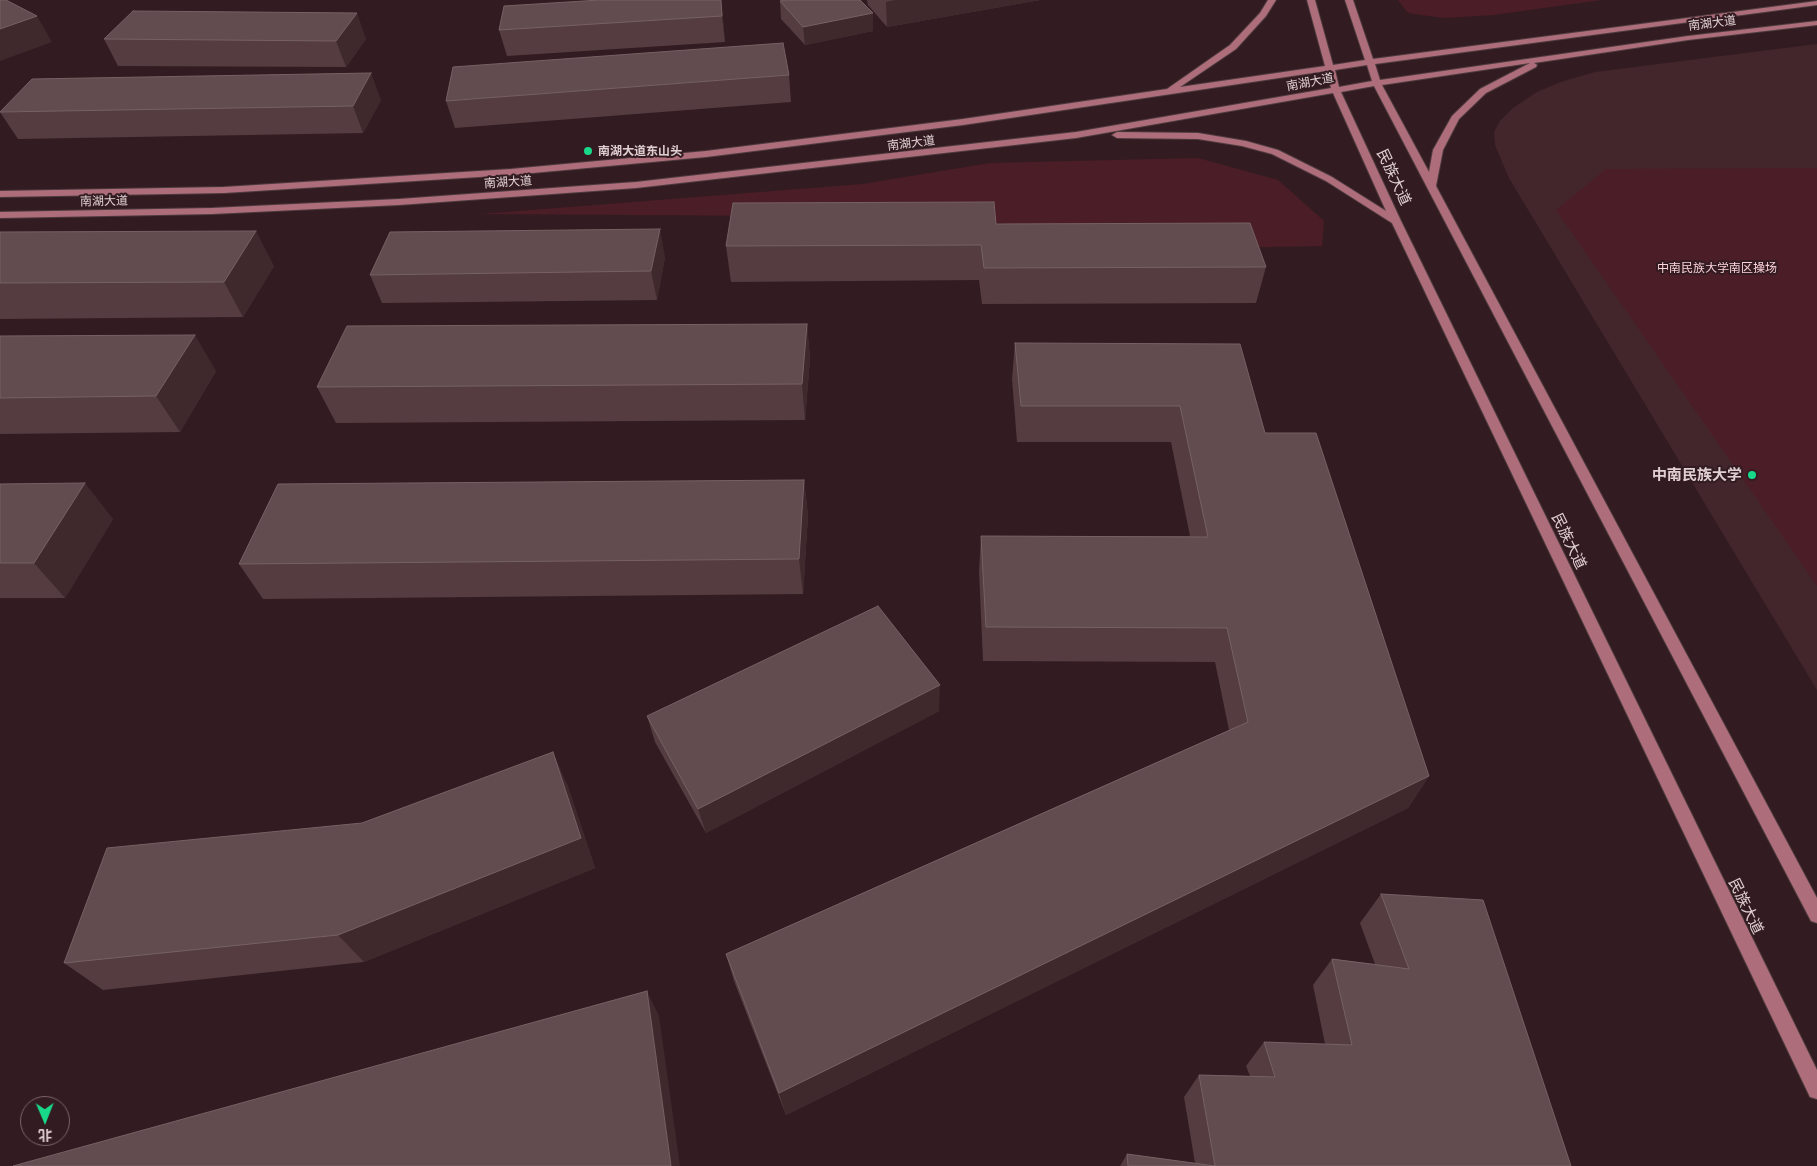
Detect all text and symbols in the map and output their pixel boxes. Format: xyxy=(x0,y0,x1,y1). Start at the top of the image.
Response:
street label: 南湖大道 xyxy=(1687,13,1737,33)
street label: 南湖大道 xyxy=(1285,70,1335,94)
street label: 南湖大道 xyxy=(886,133,936,153)
place label: 南湖大道东山头 xyxy=(598,144,682,158)
marker: 南湖大道东山头 xyxy=(582,145,594,157)
street label: 民族大道 xyxy=(1373,146,1415,208)
street label: 南湖大道 xyxy=(484,173,532,191)
street label: 南湖大道 xyxy=(80,193,128,209)
park label: 中南民族大学南区操场 xyxy=(1657,261,1777,275)
place label: 中南民族大学 xyxy=(1652,466,1742,484)
marker: 中南民族大学 xyxy=(1746,469,1758,481)
street label: 民族大道 xyxy=(1548,510,1590,572)
street label: 民族大道 xyxy=(1725,875,1767,937)
north arrow xyxy=(20,1096,70,1146)
text: 北 xyxy=(38,1127,52,1143)

